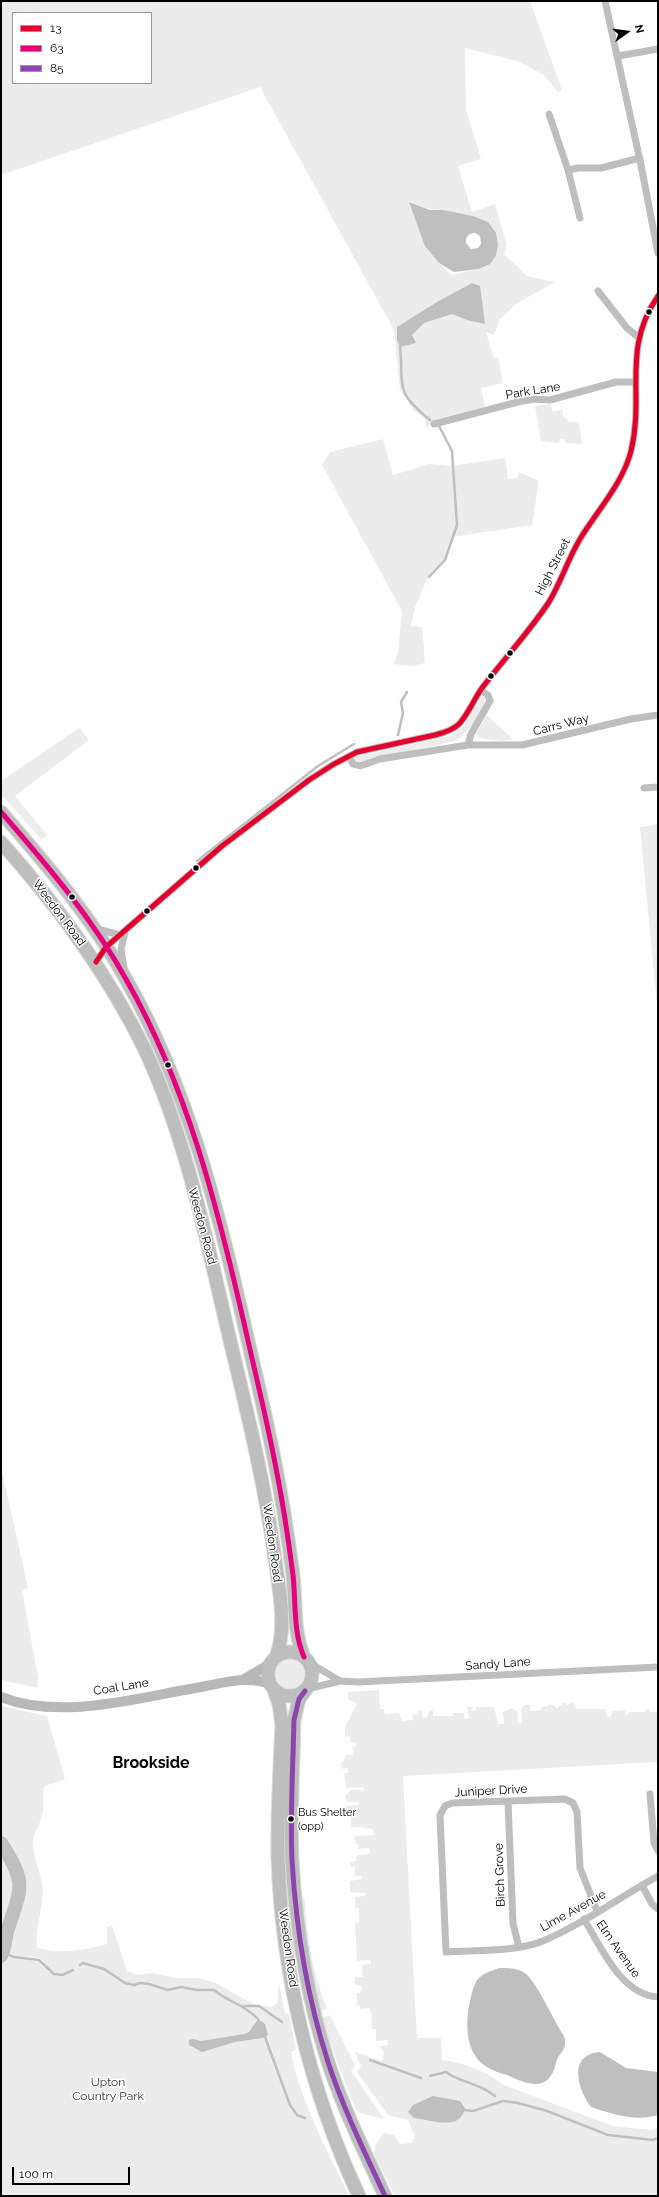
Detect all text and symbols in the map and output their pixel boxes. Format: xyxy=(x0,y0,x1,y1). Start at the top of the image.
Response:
legend xyxy=(12,12,152,84)
north arrow xyxy=(607,12,647,52)
text: 13 xyxy=(50,21,62,35)
text: N xyxy=(632,23,646,35)
text: 63 xyxy=(50,41,64,55)
text: 85 xyxy=(50,61,64,75)
unlabelled marker xyxy=(644,307,654,317)
street label: Park Lane xyxy=(505,380,561,402)
street label: High Street xyxy=(532,536,574,598)
unlabelled marker xyxy=(505,648,515,658)
unlabelled marker xyxy=(486,671,496,681)
street label: Carrs Way xyxy=(532,711,590,739)
unlabelled marker xyxy=(191,863,201,873)
street label: Weedon Road xyxy=(29,877,89,949)
unlabelled marker xyxy=(67,892,77,902)
unlabelled marker xyxy=(142,906,152,916)
unlabelled marker xyxy=(163,1060,173,1070)
street label: Weedon Road xyxy=(185,1186,219,1266)
street label: Weedon Road xyxy=(259,1503,285,1583)
street label: Sandy Lane xyxy=(465,1655,531,1673)
street label: Coal Lane xyxy=(92,1676,150,1698)
district label: Brookside xyxy=(112,1753,190,1773)
street label: Juniper Drive xyxy=(454,1782,528,1800)
place label: Bus Shelter (opp) xyxy=(298,1806,356,1832)
marker: Bus Shelter (opp) xyxy=(286,1814,296,1824)
street label: Birch Grove xyxy=(492,1843,508,1907)
street label: Lime Avenue xyxy=(538,1887,608,1935)
street label: Weedon Road xyxy=(275,1908,301,1988)
street label: Elm Avenue xyxy=(593,1918,643,1980)
park label: Upton Country Park xyxy=(72,2075,144,2103)
scale bar xyxy=(14,2159,132,2185)
text: 100 m xyxy=(19,2167,53,2181)

